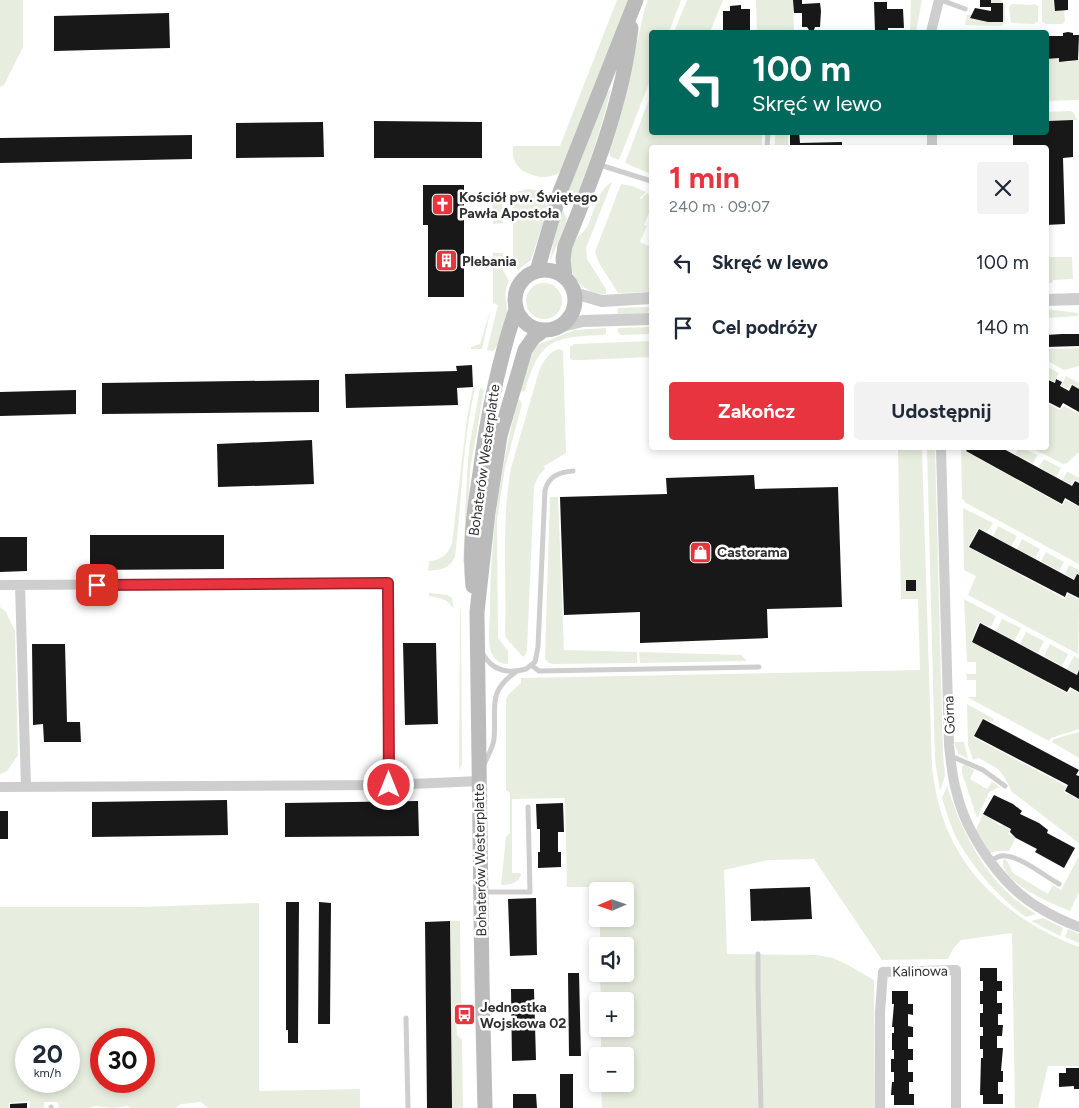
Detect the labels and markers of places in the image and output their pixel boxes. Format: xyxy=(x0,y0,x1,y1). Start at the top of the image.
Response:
place label: Kościół pw. Świętego Pawła Apostoła xyxy=(459,189,598,222)
church icon: Kościół pw. Świętego Pawła Apostoła xyxy=(431,193,455,217)
building icon: Plebania xyxy=(434,249,458,273)
place label: Plebania xyxy=(462,253,517,270)
shop icon: Castorama xyxy=(689,540,713,564)
place label: Castorama xyxy=(717,544,787,561)
pin xyxy=(76,564,118,606)
place label: Jednostka Wojskowa 02 xyxy=(480,999,566,1032)
bus stop icon: Jednostka Wojskowa 02 xyxy=(452,1003,476,1027)

